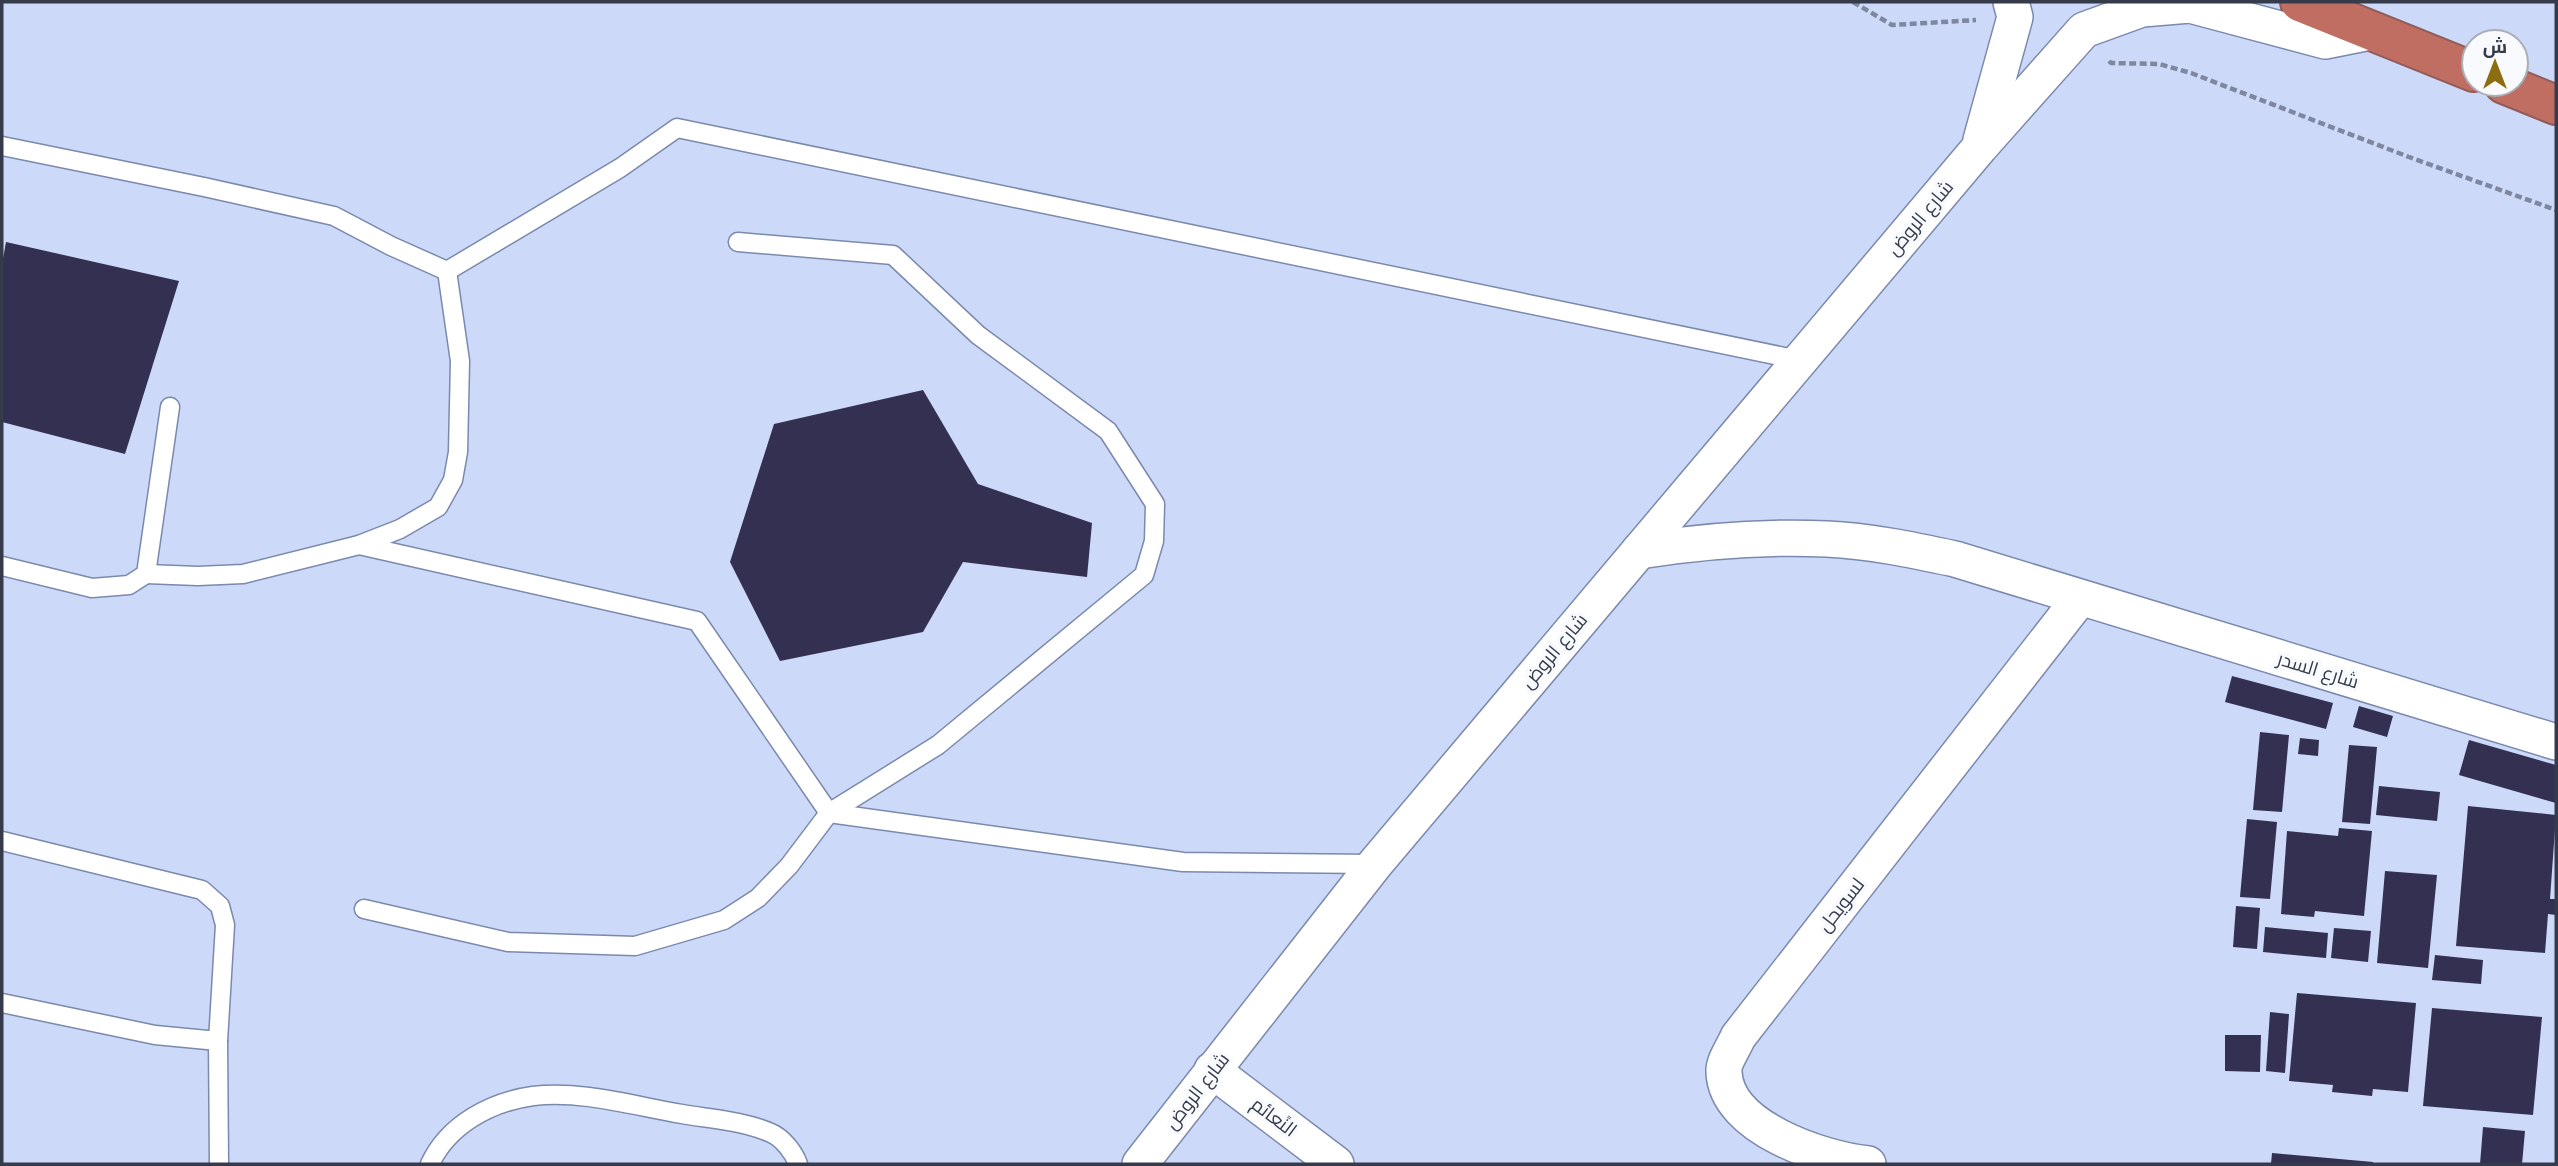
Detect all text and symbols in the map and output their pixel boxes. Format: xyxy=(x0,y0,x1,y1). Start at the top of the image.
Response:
north arrow xyxy=(2460,28,2530,98)
text: ش xyxy=(2483,36,2507,58)
street label: شارع الروض xyxy=(1883,176,1960,262)
street label: شارع الروض xyxy=(1517,609,1594,695)
street label: شارع السدر xyxy=(2273,647,2361,695)
street label: لسويحل xyxy=(1814,874,1869,937)
street label: شارع الروض xyxy=(1161,1049,1236,1135)
street label: النًعائم xyxy=(1245,1093,1301,1143)

